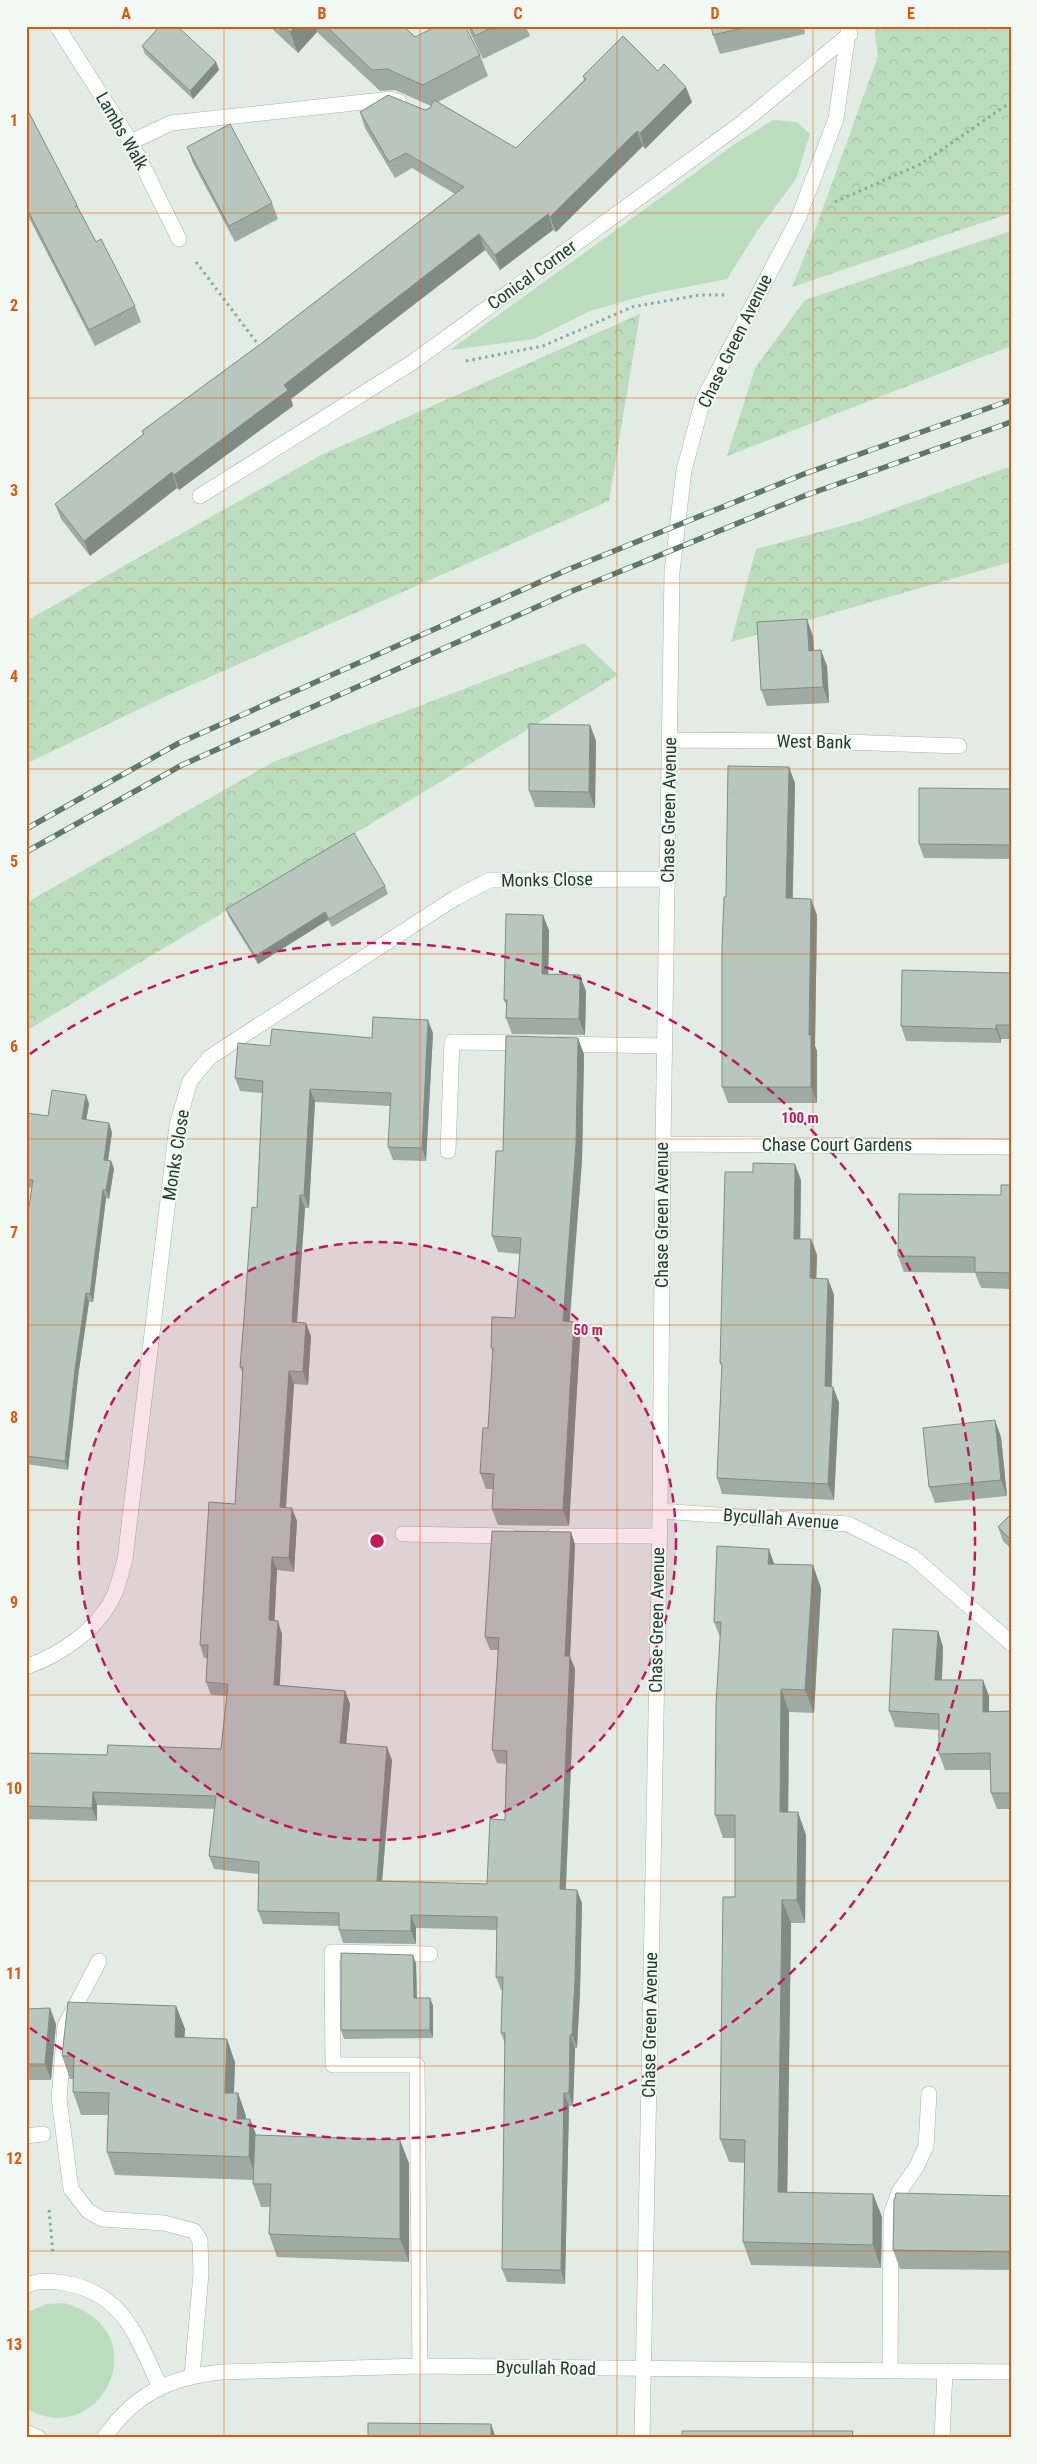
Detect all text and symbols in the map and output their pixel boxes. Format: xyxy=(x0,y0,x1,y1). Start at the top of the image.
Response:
text: A xyxy=(121,4,131,23)
text: B xyxy=(318,4,327,23)
text: C xyxy=(513,4,523,23)
text: D xyxy=(710,4,720,23)
text: E xyxy=(907,4,915,23)
street label: Lambs Walk xyxy=(92,88,153,173)
text: 1 xyxy=(10,111,18,130)
street label: Conical Corner xyxy=(483,235,581,314)
street label: Chase Green Avenue xyxy=(693,271,776,411)
text: 2 xyxy=(10,296,18,315)
text: 3 xyxy=(10,481,18,500)
text: 4 xyxy=(10,667,18,686)
street label: West Bank xyxy=(776,730,852,753)
street label: Chase Green Avenue xyxy=(657,737,680,883)
text: 5 xyxy=(10,852,18,871)
street label: Monks Close xyxy=(501,868,593,891)
text: 6 xyxy=(10,1037,18,1056)
street label: Monks Close xyxy=(158,1108,193,1202)
text: 100 m xyxy=(781,1109,819,1127)
street label: Chase Court Gardens xyxy=(762,1134,912,1155)
street label: Chase Green Avenue xyxy=(651,1142,672,1288)
text: 7 xyxy=(10,1223,18,1242)
text: 50 m xyxy=(573,1321,603,1339)
text: 8 xyxy=(10,1408,18,1427)
street label: Bycullah Avenue xyxy=(723,1504,840,1533)
centre of rings xyxy=(368,1532,386,1550)
street label: Chase Green Avenue xyxy=(645,1547,668,1693)
text: 9 xyxy=(10,1593,18,1612)
text: 10 xyxy=(6,1779,22,1798)
street label: Chase Green Avenue xyxy=(638,1952,661,2098)
text: 11 xyxy=(6,1964,22,1983)
text: 12 xyxy=(6,2149,22,2168)
text: 13 xyxy=(6,2335,22,2354)
street label: Bycullah Road xyxy=(496,2356,596,2379)

